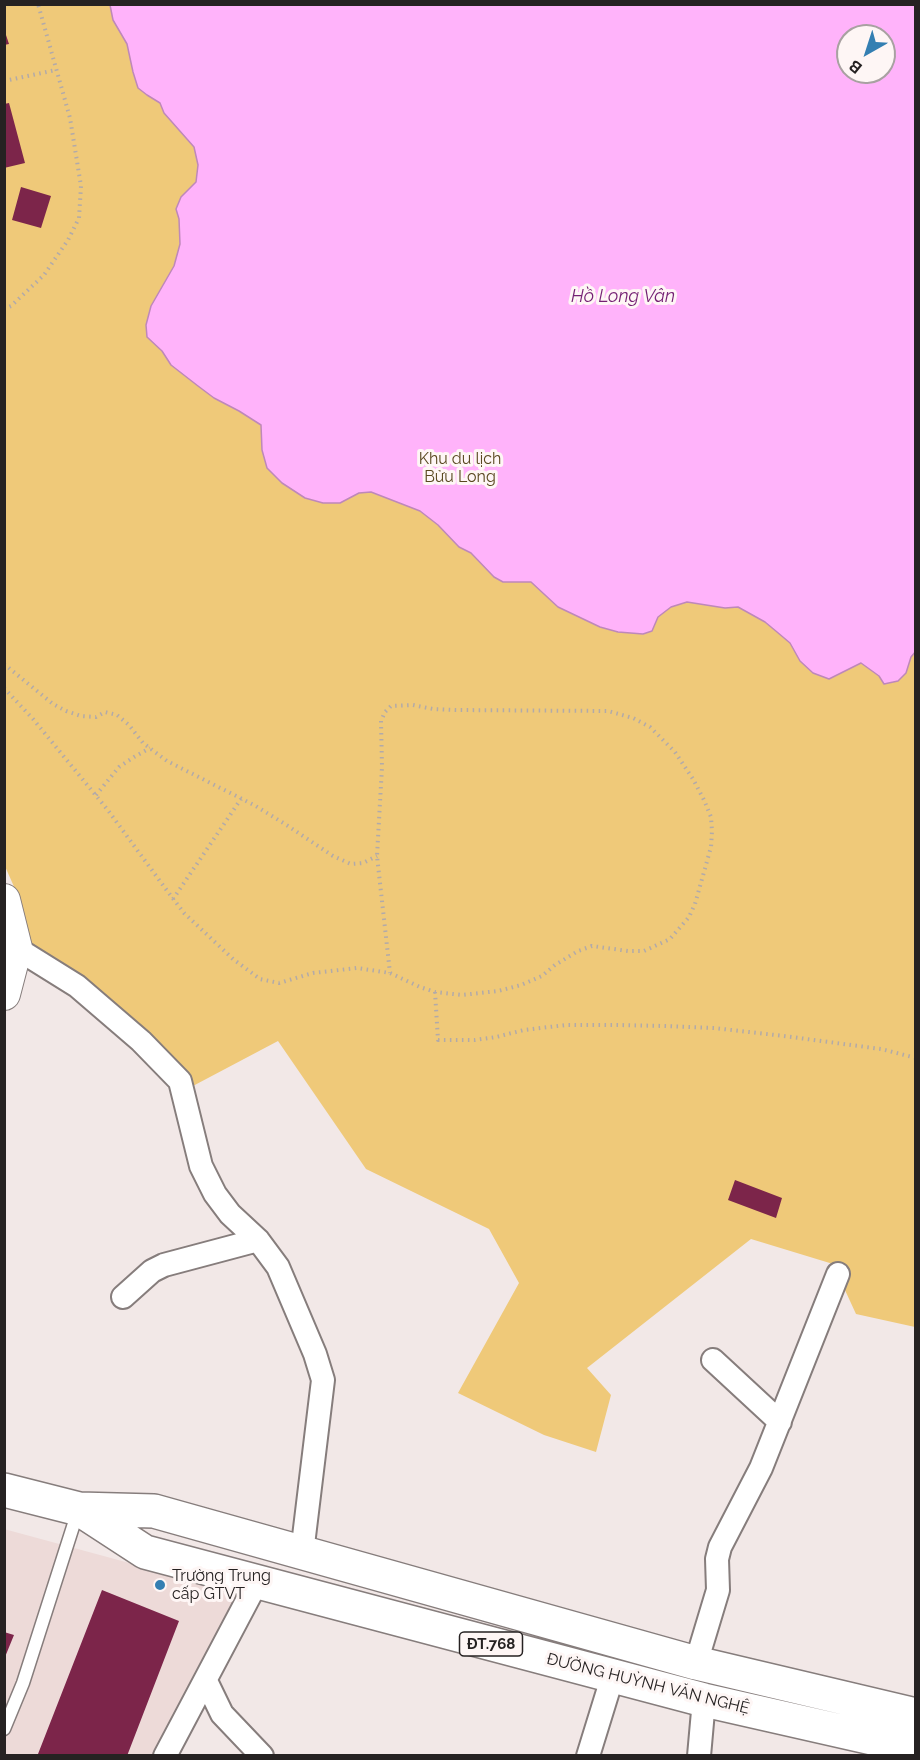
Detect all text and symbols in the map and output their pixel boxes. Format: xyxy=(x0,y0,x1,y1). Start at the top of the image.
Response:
north arrow xyxy=(836,24,896,84)
text: B xyxy=(845,56,866,78)
water label: Hồ Long Vân xyxy=(571,286,675,308)
park label: Khu du lịch Bửu Long xyxy=(419,449,501,487)
place label: Trường Trung cấp GTVT xyxy=(172,1566,271,1604)
marker: Trường Trung cấp GTVT xyxy=(153,1578,167,1592)
road number: ĐT.768 xyxy=(460,1632,522,1656)
street label: ĐƯỜNG HUỲNH VĂN NGHỆ xyxy=(544,1649,752,1719)

